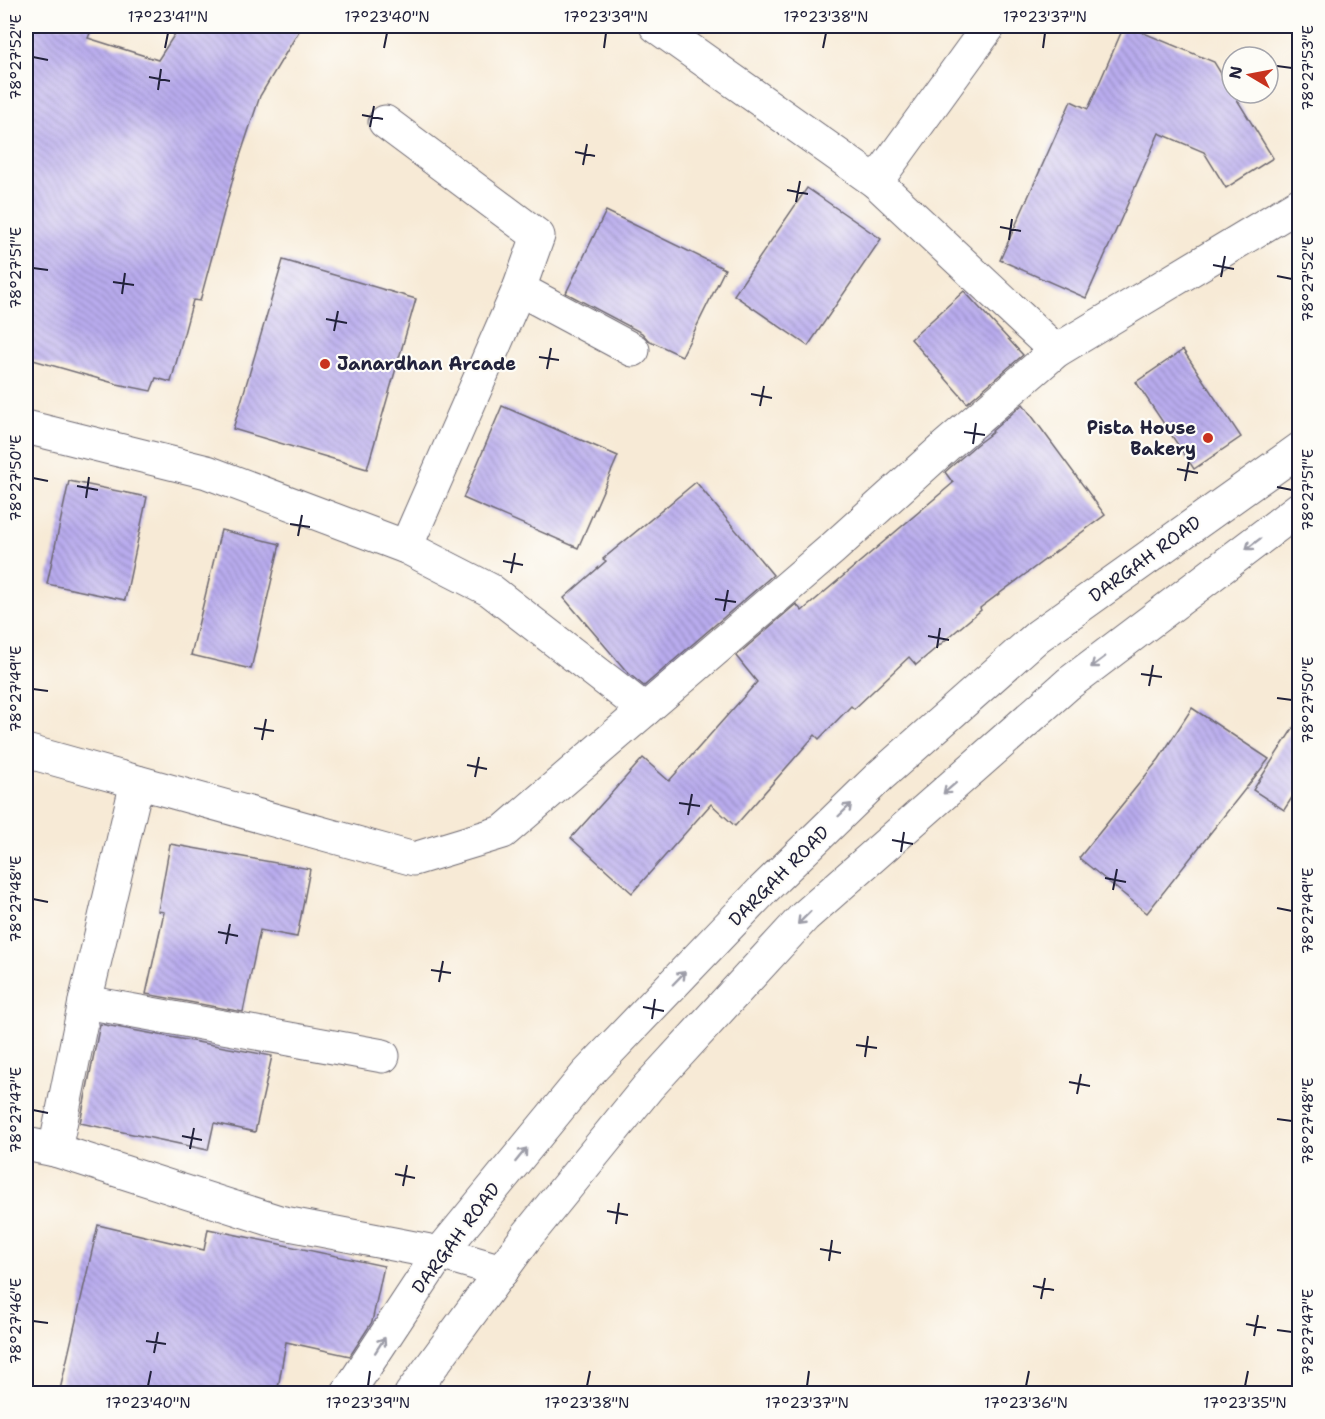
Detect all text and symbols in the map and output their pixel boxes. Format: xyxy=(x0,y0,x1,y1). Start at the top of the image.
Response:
text: 17°23'41"N xyxy=(128,7,208,27)
text: 17°23'40"N xyxy=(344,7,430,27)
text: 17°23'39"N xyxy=(564,7,648,27)
text: 17°23'38"N xyxy=(784,7,868,27)
text: 17°23'37"N xyxy=(1003,7,1087,27)
text: 78°27'52"E xyxy=(6,14,26,100)
text: 78°27'53"E xyxy=(1298,25,1318,111)
north arrow xyxy=(1220,45,1280,105)
text: N xyxy=(1224,64,1247,81)
text: 78°27'51"E xyxy=(6,227,26,309)
text: 78°27'52"E xyxy=(1298,236,1318,322)
place label: Janardhan Arcade xyxy=(337,352,516,376)
marker: Janardhan Arcade xyxy=(318,357,332,371)
place label: Pista House Bakery xyxy=(1087,416,1196,461)
marker: Pista House Bakery xyxy=(1201,431,1215,445)
text: 78°27'50"E xyxy=(6,435,26,521)
text: 78°27'51"E xyxy=(1298,449,1318,531)
street label: DARGAH ROAD xyxy=(1084,510,1206,608)
one-way arrow xyxy=(1245,537,1261,550)
text: 78°27'49"E xyxy=(6,646,26,732)
one-way arrow xyxy=(1090,655,1106,668)
text: 78°27'50"E xyxy=(1298,657,1318,743)
one-way arrow xyxy=(942,781,957,795)
one-way arrow xyxy=(838,803,853,817)
street label: DARGAH ROAD xyxy=(723,820,835,932)
text: 78°27'48"E xyxy=(6,856,26,942)
text: 78°27'49"E xyxy=(1298,868,1318,954)
one-way arrow xyxy=(796,910,811,925)
one-way arrow xyxy=(671,971,686,986)
text: 78°27'47"E xyxy=(6,1067,26,1153)
text: 78°27'48"E xyxy=(1298,1078,1318,1164)
one-way arrow xyxy=(514,1148,528,1163)
street label: DARGAH ROAD xyxy=(406,1178,506,1298)
text: 78°27'46"E xyxy=(6,1278,26,1364)
text: 78°27'47"E xyxy=(1298,1289,1318,1375)
one-way arrow xyxy=(373,1336,386,1353)
text: 17°23'40"N xyxy=(105,1393,191,1413)
text: 17°23'39"N xyxy=(326,1393,410,1413)
text: 17°23'38"N xyxy=(545,1393,629,1413)
text: 17°23'37"N xyxy=(765,1393,849,1413)
text: 17°23'36"N xyxy=(984,1393,1068,1413)
text: 17°23'35"N xyxy=(1203,1393,1287,1413)

